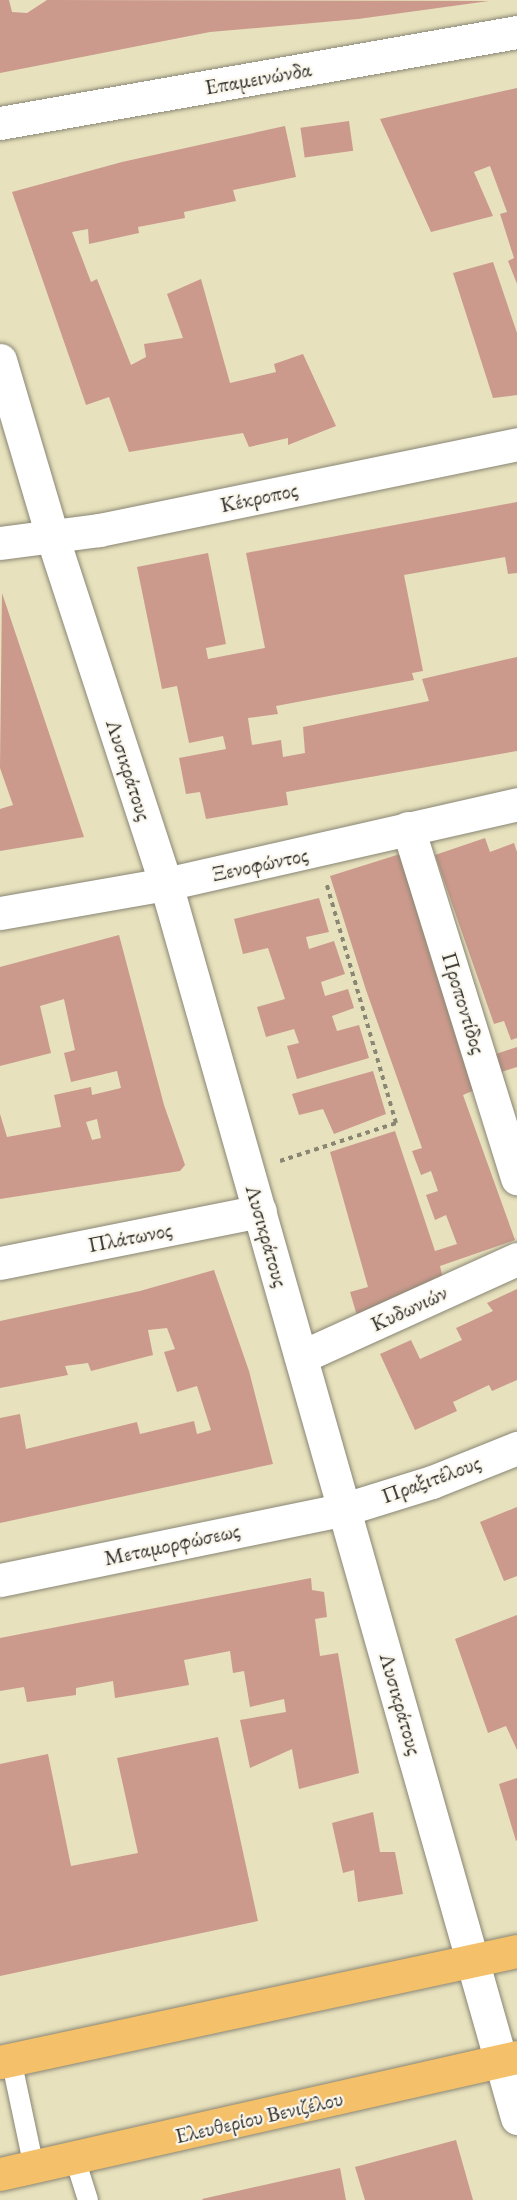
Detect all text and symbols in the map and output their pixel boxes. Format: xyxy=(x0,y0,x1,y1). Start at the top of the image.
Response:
street label: Επαμεινώνδα xyxy=(203,56,313,100)
street label: Κέκροπος xyxy=(218,476,300,518)
street label: Λυσικράτους xyxy=(100,716,158,824)
street label: Ξενοφώντος xyxy=(210,841,310,887)
street label: Προποντίδος xyxy=(436,949,492,1057)
street label: Λυσικράτους xyxy=(240,1182,294,1290)
street label: Πλάτωνος xyxy=(86,1216,174,1258)
street label: Κυδωνιών xyxy=(366,1279,452,1337)
street label: Πραξιτέλους xyxy=(378,1449,484,1509)
street label: Μεταμορφώσεως xyxy=(102,1517,242,1571)
street label: Λυσικράτους xyxy=(374,1650,428,1758)
street label: Ελευθερίου Βενιζέλου xyxy=(173,2085,345,2149)

